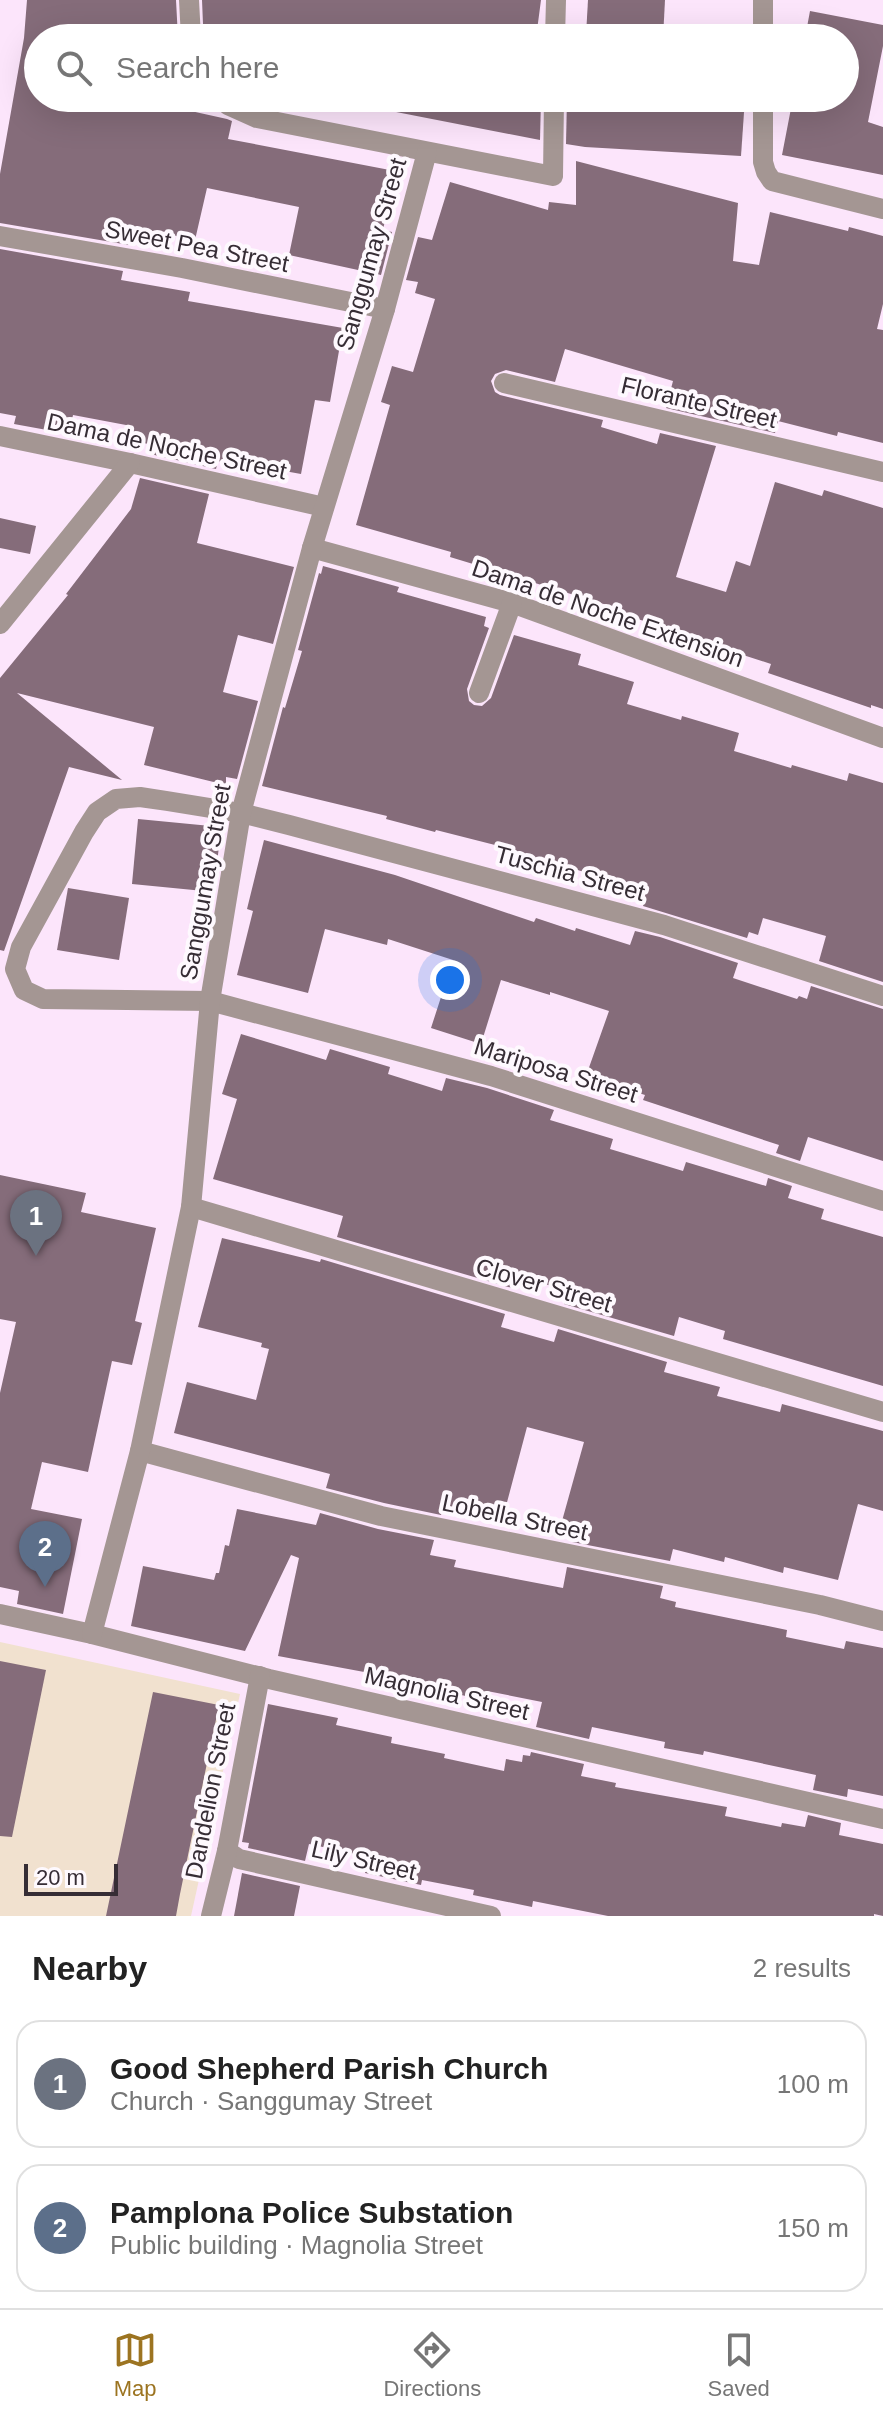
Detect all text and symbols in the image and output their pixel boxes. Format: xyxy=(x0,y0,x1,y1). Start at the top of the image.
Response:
search box xyxy=(24,24,859,112)
icon: search xyxy=(52,46,96,90)
text: Search here xyxy=(116,51,279,84)
street label: Sanggumay Street xyxy=(331,154,411,353)
street label: Sweet Pea Street xyxy=(103,215,292,277)
street label: Florante Street xyxy=(619,371,780,433)
street label: Dama de Noche Street xyxy=(45,407,290,485)
street label: Dama de Noche Extension xyxy=(469,554,747,672)
street label: Sanggumay Street xyxy=(174,781,236,982)
street label: Tuschia Street xyxy=(492,840,648,906)
your location xyxy=(430,960,470,1000)
street label: Mariposa Street xyxy=(471,1032,641,1108)
pin: 1 xyxy=(10,1190,62,1256)
street label: Clover Street xyxy=(473,1253,615,1317)
street label: Lobella Street xyxy=(440,1488,591,1546)
pin: 2 xyxy=(19,1521,71,1587)
street label: Magnolia Street xyxy=(362,1661,532,1725)
street label: Dandelion Street xyxy=(180,1700,240,1881)
street label: Lily Street xyxy=(309,1835,419,1885)
scale bar xyxy=(24,1860,118,1896)
text: 20 m xyxy=(36,1865,85,1890)
text: Nearby xyxy=(32,1949,147,1987)
text: 2 results xyxy=(753,1953,851,1983)
text: Good Shepherd Parish Church xyxy=(110,2052,548,2085)
text: 1 xyxy=(53,2069,67,2099)
text: 100 m xyxy=(777,2069,849,2099)
text: Church · Sanggumay Street xyxy=(110,2086,432,2116)
text: Pamplona Police Substation xyxy=(110,2196,513,2229)
text: 2 xyxy=(53,2213,67,2243)
text: 150 m xyxy=(777,2213,849,2243)
text: Public building · Magnolia Street xyxy=(110,2230,483,2260)
tab: Map xyxy=(113,2328,157,2402)
tab: Directions xyxy=(383,2328,481,2402)
tab: Saved xyxy=(707,2328,770,2402)

